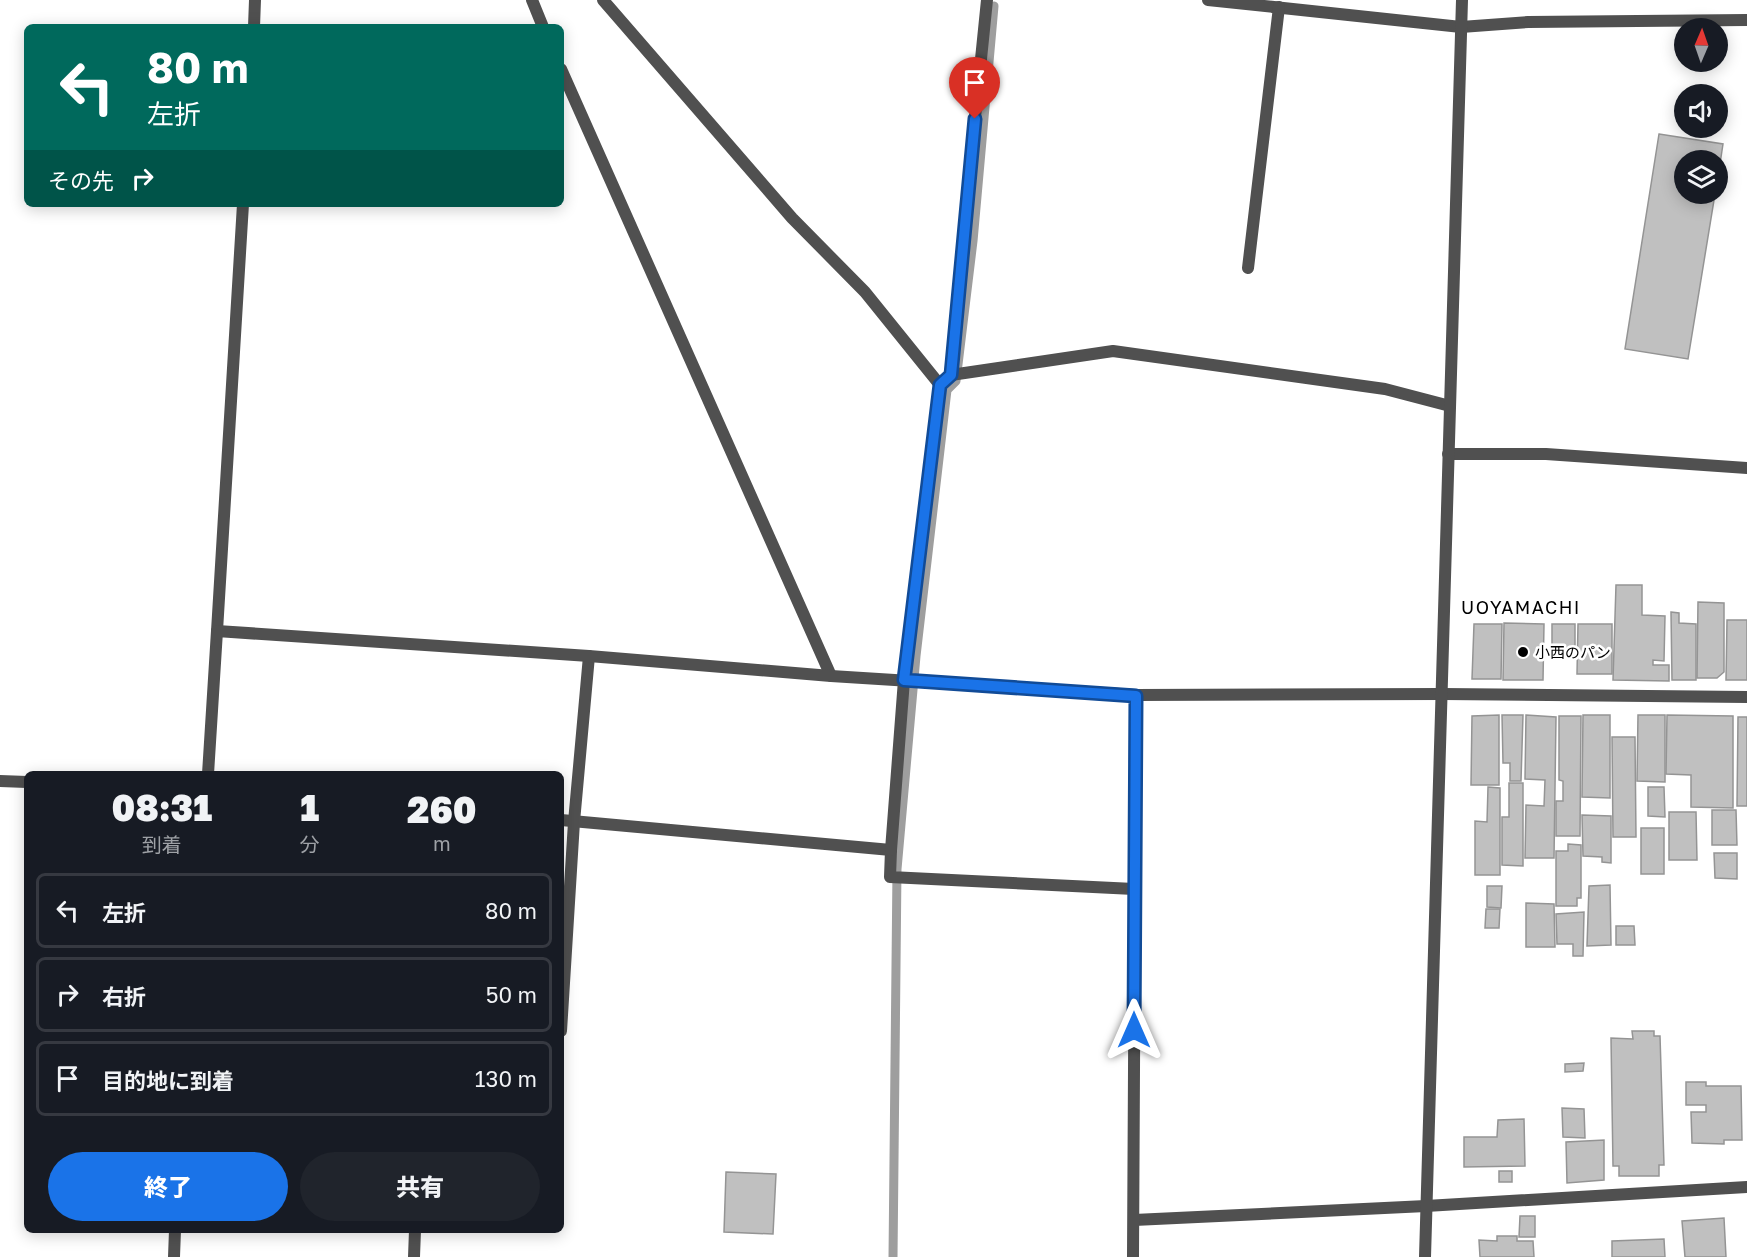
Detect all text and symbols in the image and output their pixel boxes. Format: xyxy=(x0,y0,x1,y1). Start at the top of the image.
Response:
north arrow xyxy=(1674,18,1728,72)
map controls xyxy=(1674,18,1728,204)
text: 80 m xyxy=(147,42,248,92)
icon: left xyxy=(48,48,126,126)
pin xyxy=(949,57,1000,119)
icon: arrive xyxy=(958,66,991,99)
button: sound xyxy=(1674,84,1728,138)
text: 左折 xyxy=(147,98,201,130)
button: layers xyxy=(1674,150,1728,204)
icon: right xyxy=(126,162,159,195)
text: その先 xyxy=(48,167,114,194)
district label: UOYAMACHI xyxy=(1461,596,1581,618)
place label: 小西のパン xyxy=(1535,643,1611,661)
marker: 小西のパン xyxy=(1516,645,1530,659)
text: 08:31 xyxy=(111,786,212,829)
text: 1 xyxy=(300,786,319,829)
text: 260 xyxy=(407,788,477,831)
text: m xyxy=(433,831,451,855)
text: 到着 xyxy=(142,832,182,856)
text: 分 xyxy=(300,832,320,856)
icon: left xyxy=(51,894,84,927)
text: 80 m xyxy=(485,897,537,924)
text: 左折 xyxy=(102,899,146,926)
icon: right xyxy=(51,978,84,1011)
text: 50 m xyxy=(486,981,537,1008)
text: 右折 xyxy=(102,983,146,1010)
position arrow xyxy=(1102,998,1166,1062)
icon: arrive xyxy=(51,1062,84,1095)
text: 130 m xyxy=(475,1065,537,1092)
text: 目的地に到着 xyxy=(102,1067,234,1094)
button: 終了 xyxy=(48,1152,288,1221)
button: 共有 xyxy=(300,1152,540,1221)

